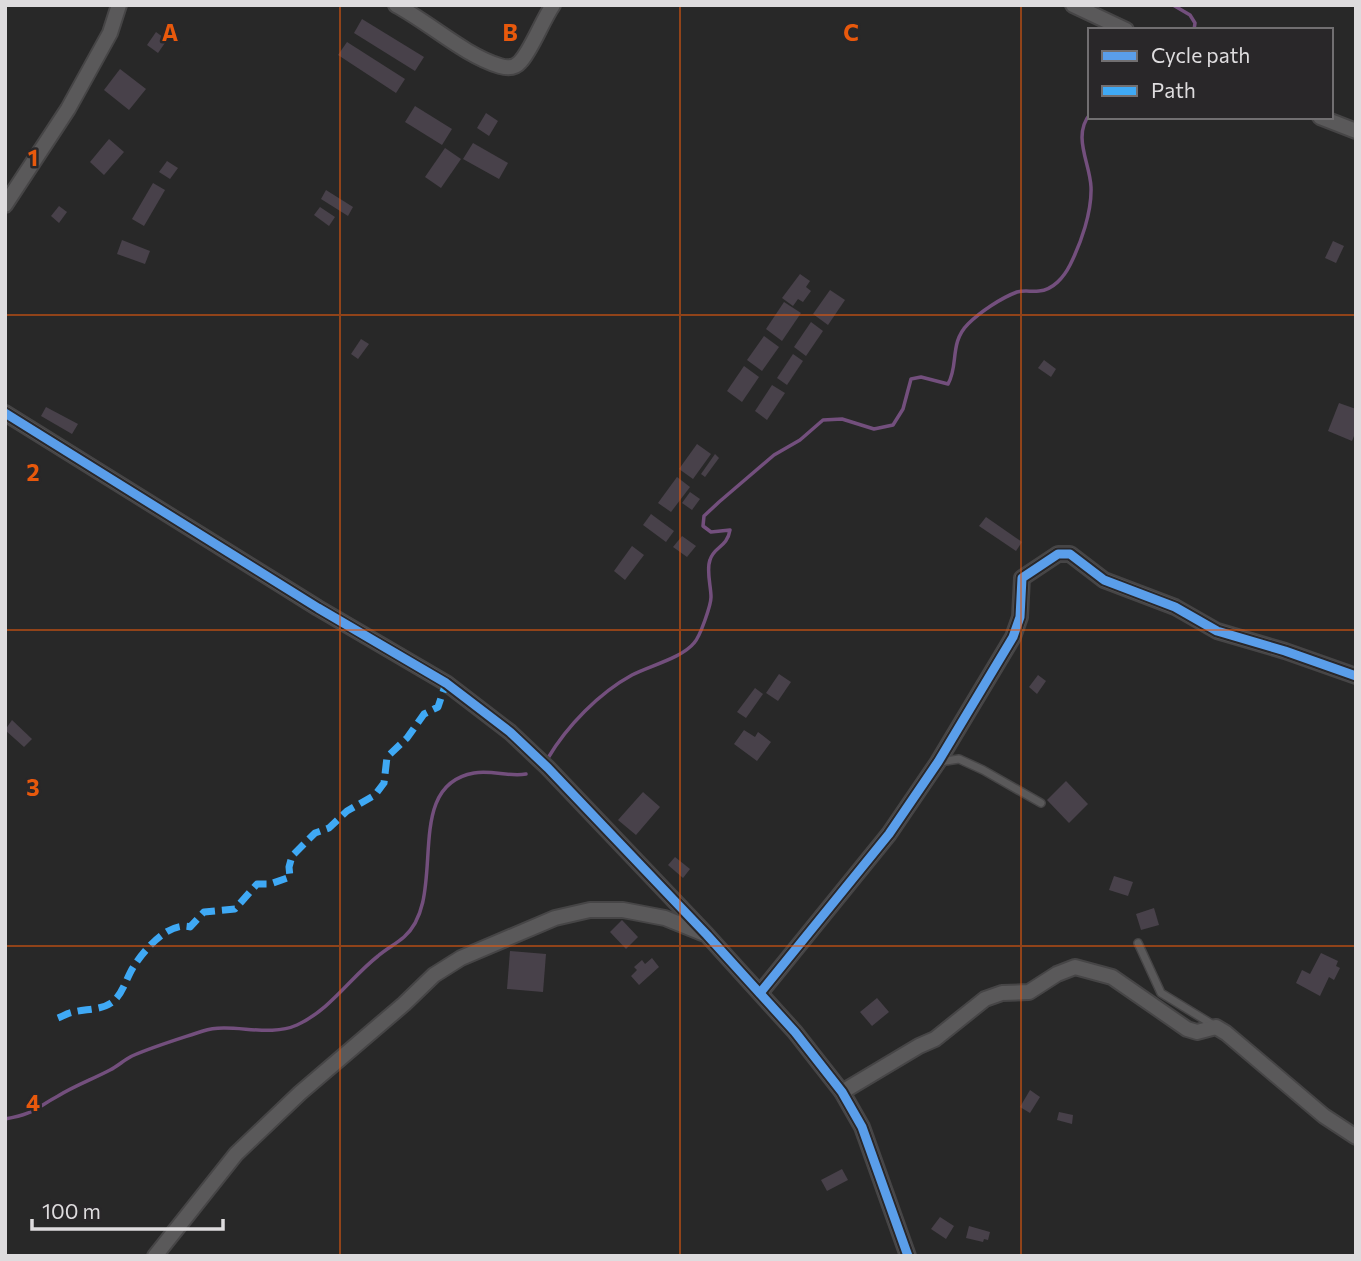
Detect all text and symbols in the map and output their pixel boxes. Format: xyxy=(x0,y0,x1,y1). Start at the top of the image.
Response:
text: A xyxy=(162,18,179,46)
text: B xyxy=(502,18,518,46)
text: C xyxy=(843,18,859,46)
legend xyxy=(1088,28,1333,119)
text: Cycle path xyxy=(1151,42,1250,67)
text: Path xyxy=(1151,77,1196,102)
text: 1 xyxy=(28,143,38,171)
text: 2 xyxy=(26,458,40,486)
text: 3 xyxy=(26,773,40,801)
text: 4 xyxy=(26,1088,40,1116)
scale bar xyxy=(32,1188,222,1232)
text: 100 m xyxy=(42,1198,101,1223)

